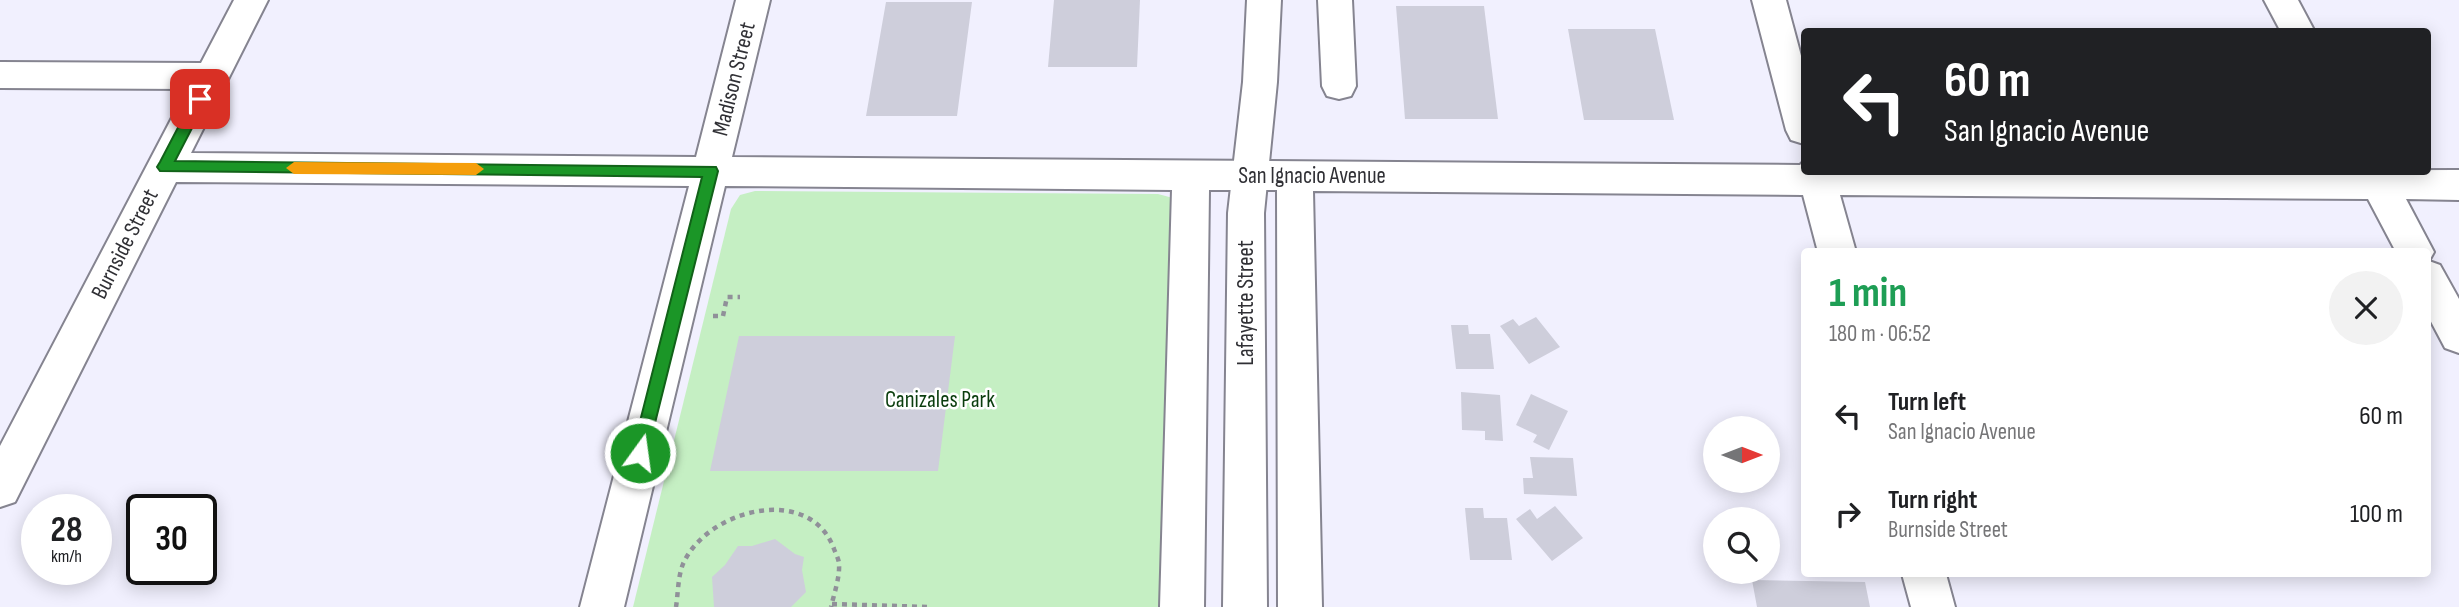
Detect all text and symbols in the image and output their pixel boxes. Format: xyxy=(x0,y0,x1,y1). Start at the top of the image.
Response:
street label: Madison Street xyxy=(706,19,762,139)
text: 60 m xyxy=(1944,52,2031,111)
icon: left xyxy=(1829,56,1920,147)
pin xyxy=(170,69,230,129)
icon: arrive xyxy=(181,80,219,118)
text: San Ignacio Avenue xyxy=(1944,112,2149,151)
street label: San Ignacio Avenue xyxy=(1238,162,1386,190)
street label: Burnside Street xyxy=(85,184,165,304)
street label: Lafayette Street xyxy=(1232,240,1260,366)
text: 1 min xyxy=(1829,268,1907,319)
button: close xyxy=(2329,271,2403,345)
text: 180 m · 06:52 xyxy=(1829,320,1931,348)
park label: Canizales Park xyxy=(885,386,995,414)
text: Turn left xyxy=(1888,387,1966,418)
icon: left xyxy=(1829,397,1867,435)
text: 60 m xyxy=(2359,401,2403,432)
position arrow xyxy=(603,416,677,490)
north arrow xyxy=(1703,416,1780,494)
map controls xyxy=(1703,416,1780,584)
text: San Ignacio Avenue xyxy=(1888,418,2036,446)
text: Turn right xyxy=(1888,485,1977,516)
speed limit sign: 30 xyxy=(126,494,217,585)
icon: right xyxy=(1829,495,1867,533)
text: 100 m xyxy=(2350,499,2403,530)
button: search xyxy=(1703,507,1780,584)
text: 28 xyxy=(51,509,82,552)
text: Burnside Street xyxy=(1888,516,2008,544)
text: km/h xyxy=(51,546,82,567)

